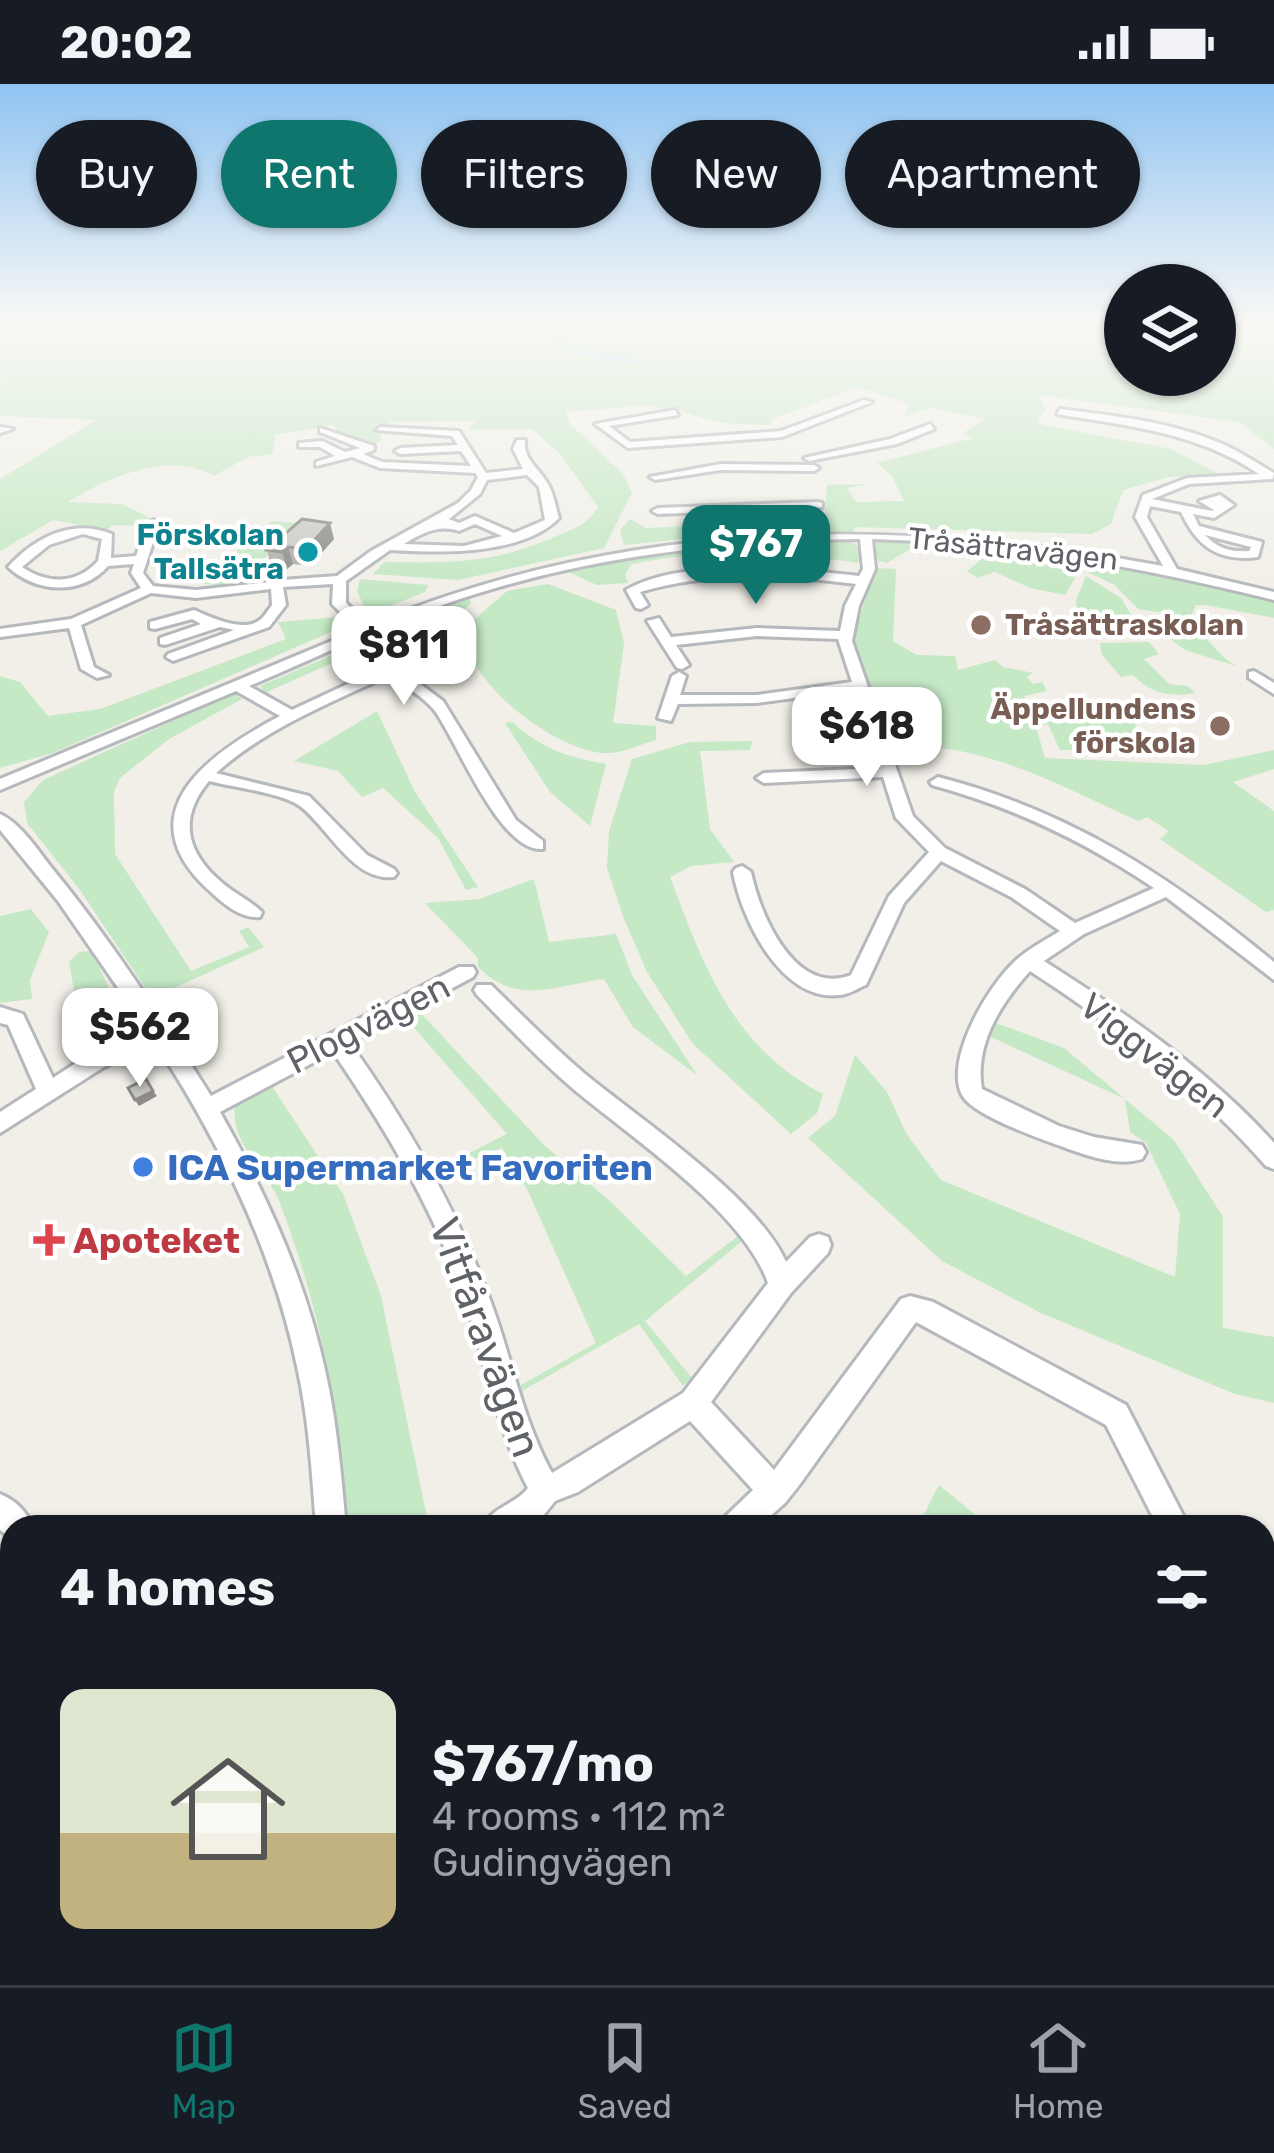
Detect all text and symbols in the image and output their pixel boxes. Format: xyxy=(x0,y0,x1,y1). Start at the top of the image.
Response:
text: 20:02 xyxy=(60,16,193,69)
chip: Buy xyxy=(36,120,197,228)
chip: Rent xyxy=(221,120,397,228)
chip: Filters xyxy=(421,120,627,228)
chip: New xyxy=(651,120,821,228)
chip: Apartment xyxy=(845,120,1140,228)
map controls xyxy=(1104,264,1236,396)
button: layers xyxy=(1104,264,1236,396)
pin: $767 xyxy=(685,505,827,607)
place label: Förskolan Tallsätra xyxy=(136,517,284,587)
street label: Tråsättravägen xyxy=(906,520,1120,578)
text: $767 xyxy=(709,521,803,567)
marker: Förskolan Tallsätra xyxy=(295,539,321,565)
pin: $811 xyxy=(333,606,475,708)
place label: Tråsättraskolan xyxy=(1005,607,1244,643)
marker: Tråsättraskolan xyxy=(968,612,994,638)
text: $811 xyxy=(358,622,450,668)
pin: $618 xyxy=(796,687,938,789)
place label: Äppellundens förskola xyxy=(991,691,1196,761)
text: $618 xyxy=(819,703,915,749)
marker: Äppellundens förskola xyxy=(1207,713,1233,739)
street label: Plogvägen xyxy=(280,964,457,1083)
street label: Viggvägen xyxy=(1071,984,1238,1127)
pin: $562 xyxy=(69,988,211,1090)
text: $562 xyxy=(89,1004,191,1050)
place label: ICA Supermarket Favoriten xyxy=(167,1146,653,1189)
marker: ICA Supermarket Favoriten xyxy=(130,1154,156,1180)
street label: Vitfåravägen xyxy=(419,1211,551,1464)
place label: Apoteket xyxy=(73,1219,240,1262)
marker: Apoteket xyxy=(36,1227,62,1253)
icon: filters xyxy=(1149,1554,1215,1620)
text: 4 homes xyxy=(60,1557,275,1618)
text: $767/mo xyxy=(432,1733,654,1794)
icon: home xyxy=(156,1737,300,1881)
text: 4 rooms · 112 m² xyxy=(432,1794,725,1840)
text: Gudingvägen xyxy=(432,1840,673,1886)
tab: Map xyxy=(171,2015,237,2126)
tab: Saved xyxy=(578,2015,672,2126)
tab: Home xyxy=(1013,2015,1103,2126)

